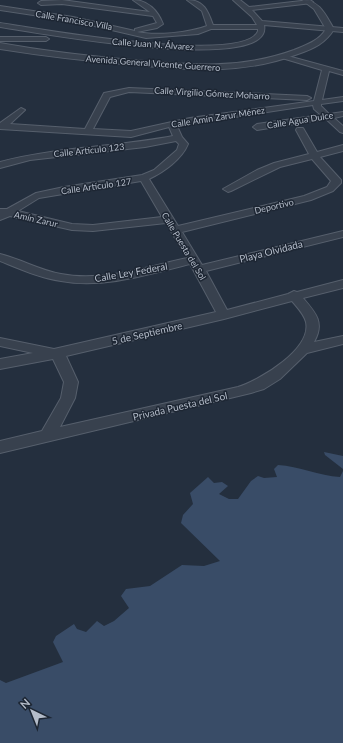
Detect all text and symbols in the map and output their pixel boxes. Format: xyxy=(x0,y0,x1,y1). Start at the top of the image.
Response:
street label: Calle Francisco Villa xyxy=(35,8,113,32)
street label: Calle Juan N. Álvarez xyxy=(112,36,194,52)
street label: Avenida General Vicente Guerrero xyxy=(85,53,221,73)
street label: Calle Virgilio Gómez Moharro xyxy=(154,84,270,102)
street label: Calle Amín Zarur Ménez xyxy=(170,104,266,130)
street label: Calle Agua Dulce xyxy=(266,109,334,131)
street label: Calle Artículo 123 xyxy=(53,141,125,159)
street label: Calle Artículo 127 xyxy=(60,176,132,196)
street label: Deportivo xyxy=(253,196,295,216)
street label: Amín Zarur xyxy=(13,209,60,230)
street label: Calle Puesta del Sol xyxy=(159,210,209,282)
street label: Playa Olvidada xyxy=(238,237,304,265)
street label: Calle Ley Federal xyxy=(94,260,168,284)
street label: 5 de Septiembre xyxy=(111,319,183,347)
street label: Privada Puesta del Sol xyxy=(132,389,228,423)
north arrow xyxy=(12,691,52,731)
text: N xyxy=(17,696,32,711)

